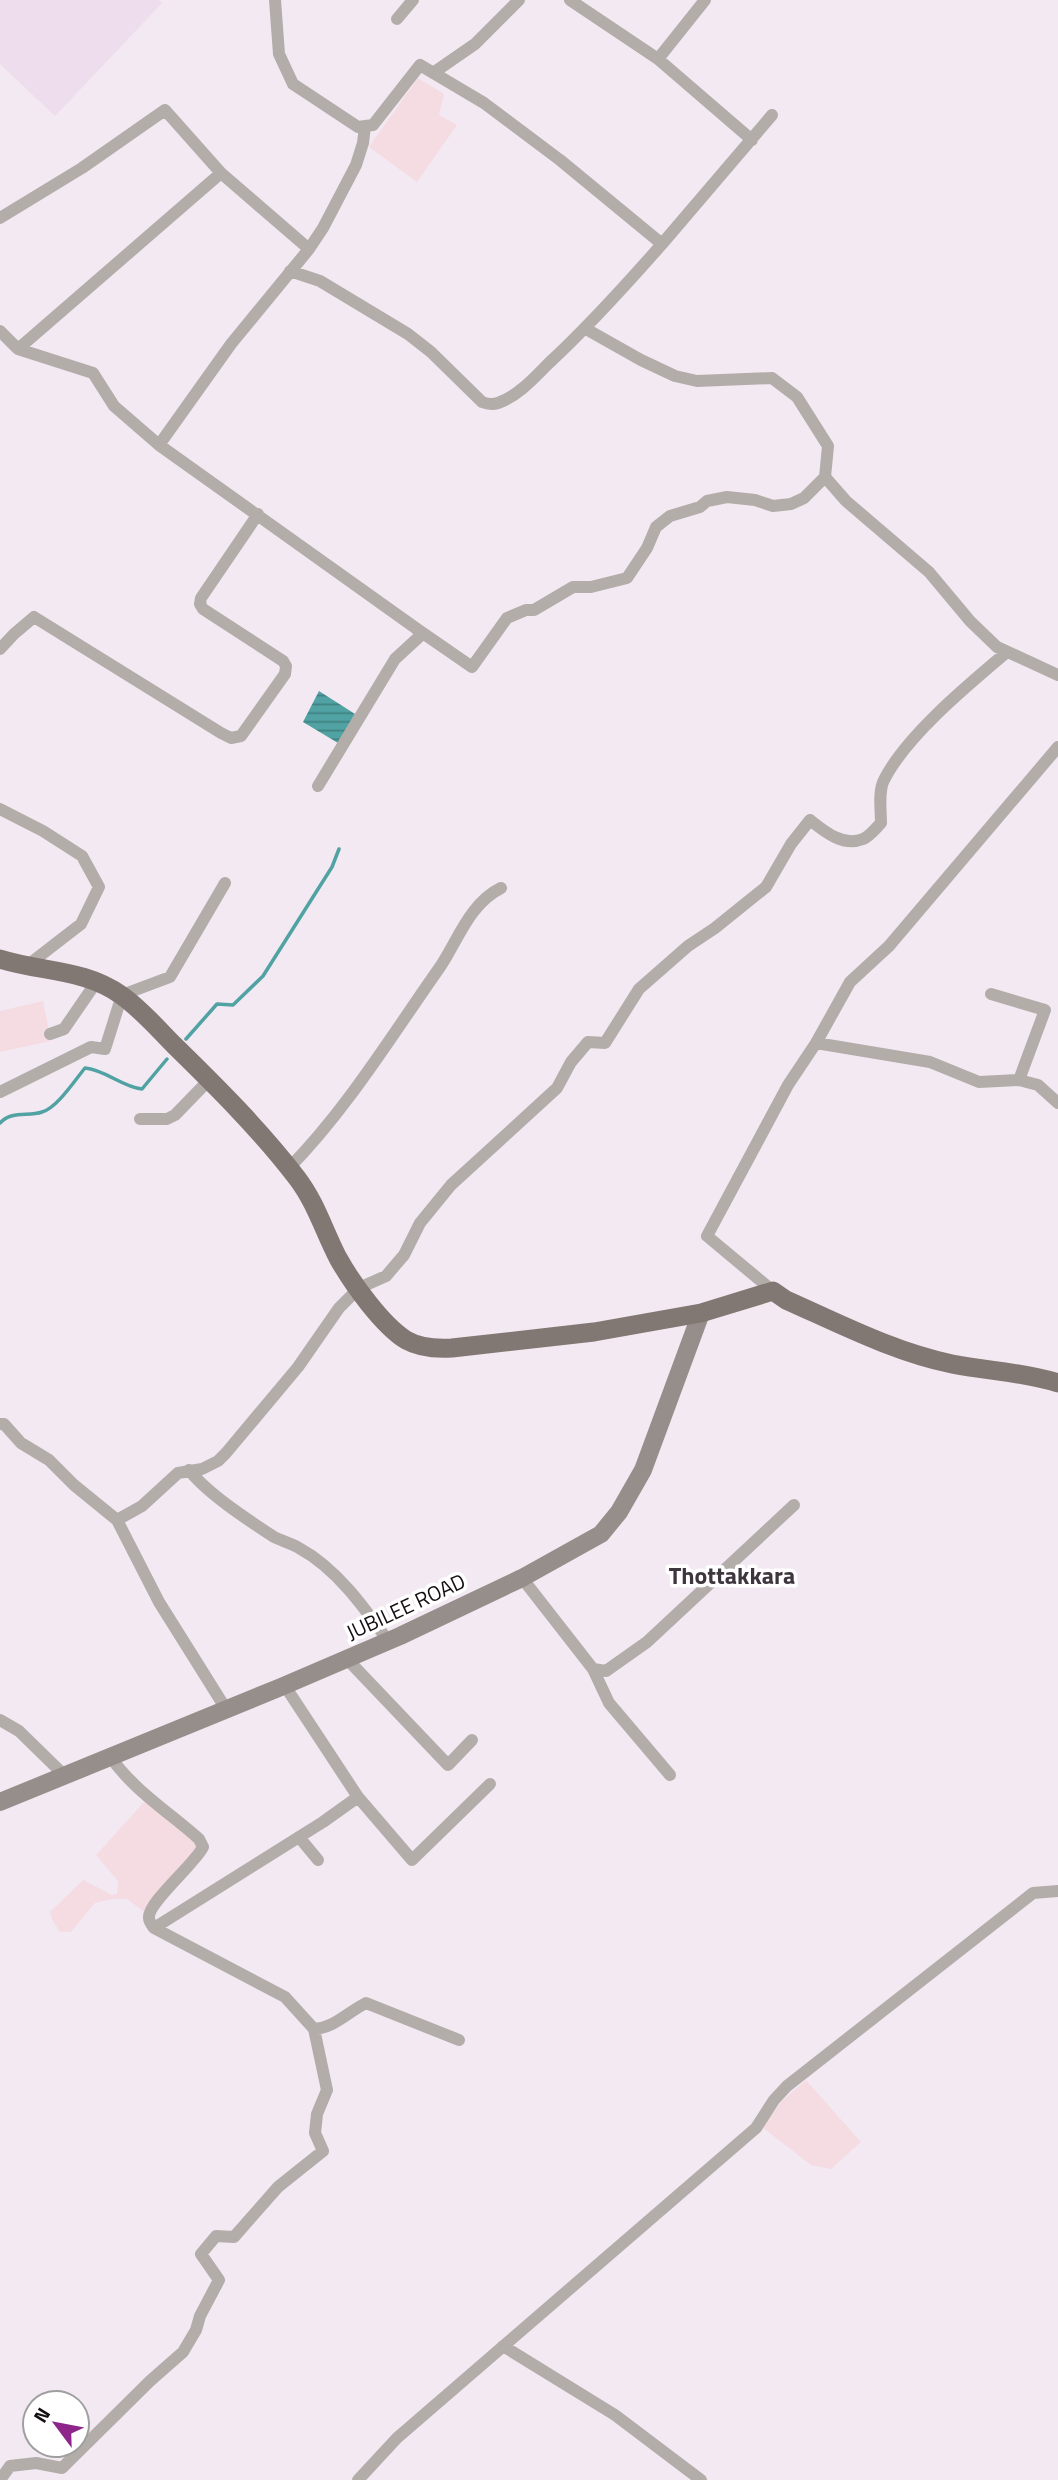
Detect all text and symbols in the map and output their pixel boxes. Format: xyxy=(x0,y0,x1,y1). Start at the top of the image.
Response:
district label: Thottakkara xyxy=(669,1557,795,1593)
street label: JUBILEE ROAD xyxy=(341,1564,470,1648)
north arrow xyxy=(21,2389,91,2459)
text: N xyxy=(25,2401,57,2428)

